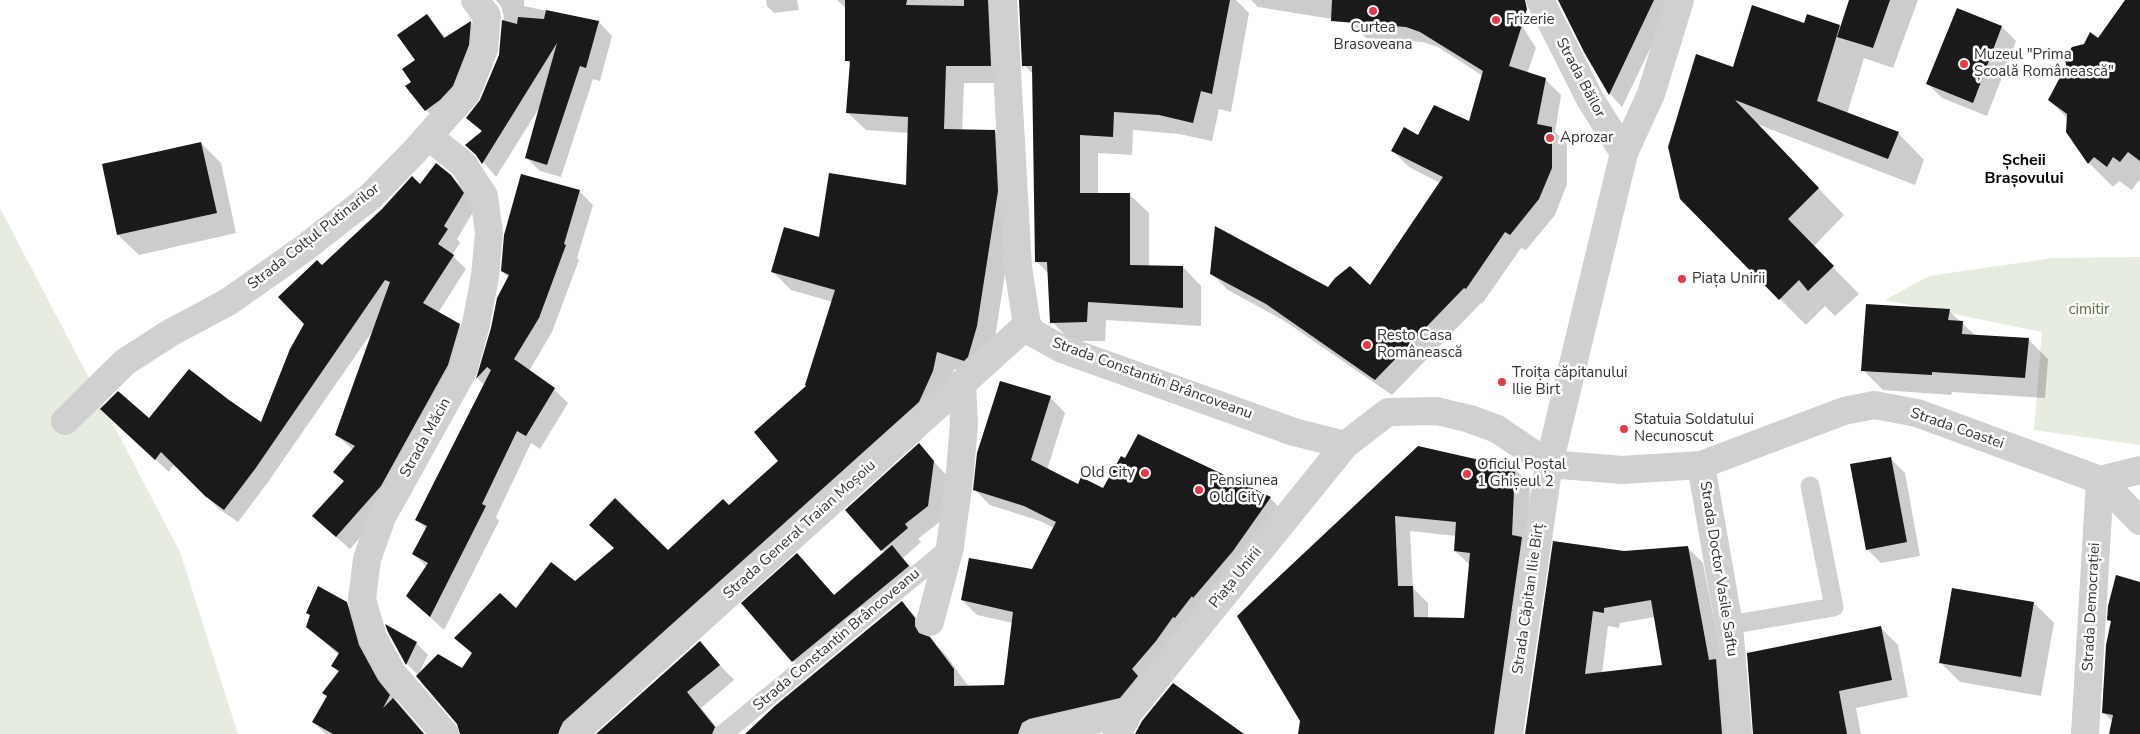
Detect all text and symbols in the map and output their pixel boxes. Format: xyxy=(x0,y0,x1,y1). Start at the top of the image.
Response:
marker: Curtea Brasoveana xyxy=(1367,5,1379,17)
place label: Frizerie xyxy=(1506,11,1555,29)
marker: Frizerie xyxy=(1490,14,1502,26)
place label: Curtea Brasoveana xyxy=(1334,19,1412,54)
street label: Strada Băilor xyxy=(1551,35,1609,121)
place label: Muzeul "Prima Școală Românească" xyxy=(1974,46,2114,81)
marker: Muzeul "Prima Școală Românească" xyxy=(1958,58,1970,70)
place label: Aprozar xyxy=(1560,129,1613,147)
marker: Aprozar xyxy=(1544,132,1556,144)
district label: Șcheii Brașovului xyxy=(1985,151,2063,189)
street label: Strada Colțul Putinarilor xyxy=(244,180,384,294)
place label: Piața Unirii xyxy=(1692,270,1765,288)
marker: Piața Unirii xyxy=(1676,273,1688,285)
park label: cimitir xyxy=(2069,301,2109,319)
place label: Resto Casa Românească xyxy=(1377,327,1462,362)
street label: Strada Constantin Brâncoveanu xyxy=(1049,334,1255,424)
marker: Resto Casa Românească xyxy=(1361,339,1373,351)
place label: Troița căpitanului Ilie Birt xyxy=(1512,364,1628,399)
marker: Troița căpitanului Ilie Birt xyxy=(1496,376,1508,388)
street label: Strada Măcin xyxy=(397,395,455,481)
street label: Strada Coastei xyxy=(1908,405,2006,453)
place label: Statuia Soldatului Necunoscut xyxy=(1634,411,1754,446)
marker: Statuia Soldatului Necunoscut xyxy=(1618,423,1630,435)
place label: Oficiul Poștal 1 Ghișeul 2 xyxy=(1477,456,1566,491)
street label: Strada General Traian Moșoiu xyxy=(720,457,880,603)
place label: Old City xyxy=(1080,464,1135,482)
marker: Old City xyxy=(1139,467,1151,479)
marker: Oficiul Poștal 1 Ghișeul 2 xyxy=(1461,468,1473,480)
place label: Pensiunea Old City xyxy=(1209,472,1278,507)
street label: Strada Doctor Vasile Saftu xyxy=(1695,480,1741,658)
marker: Pensiunea Old City xyxy=(1193,484,1205,496)
street label: Strada Căpitan Ilie Birț xyxy=(1510,522,1548,676)
street label: Strada Democrației xyxy=(2080,542,2104,672)
street label: Piața Unirii xyxy=(1206,544,1266,612)
street label: Strada Constantin Brâncoveanu xyxy=(750,565,924,715)

